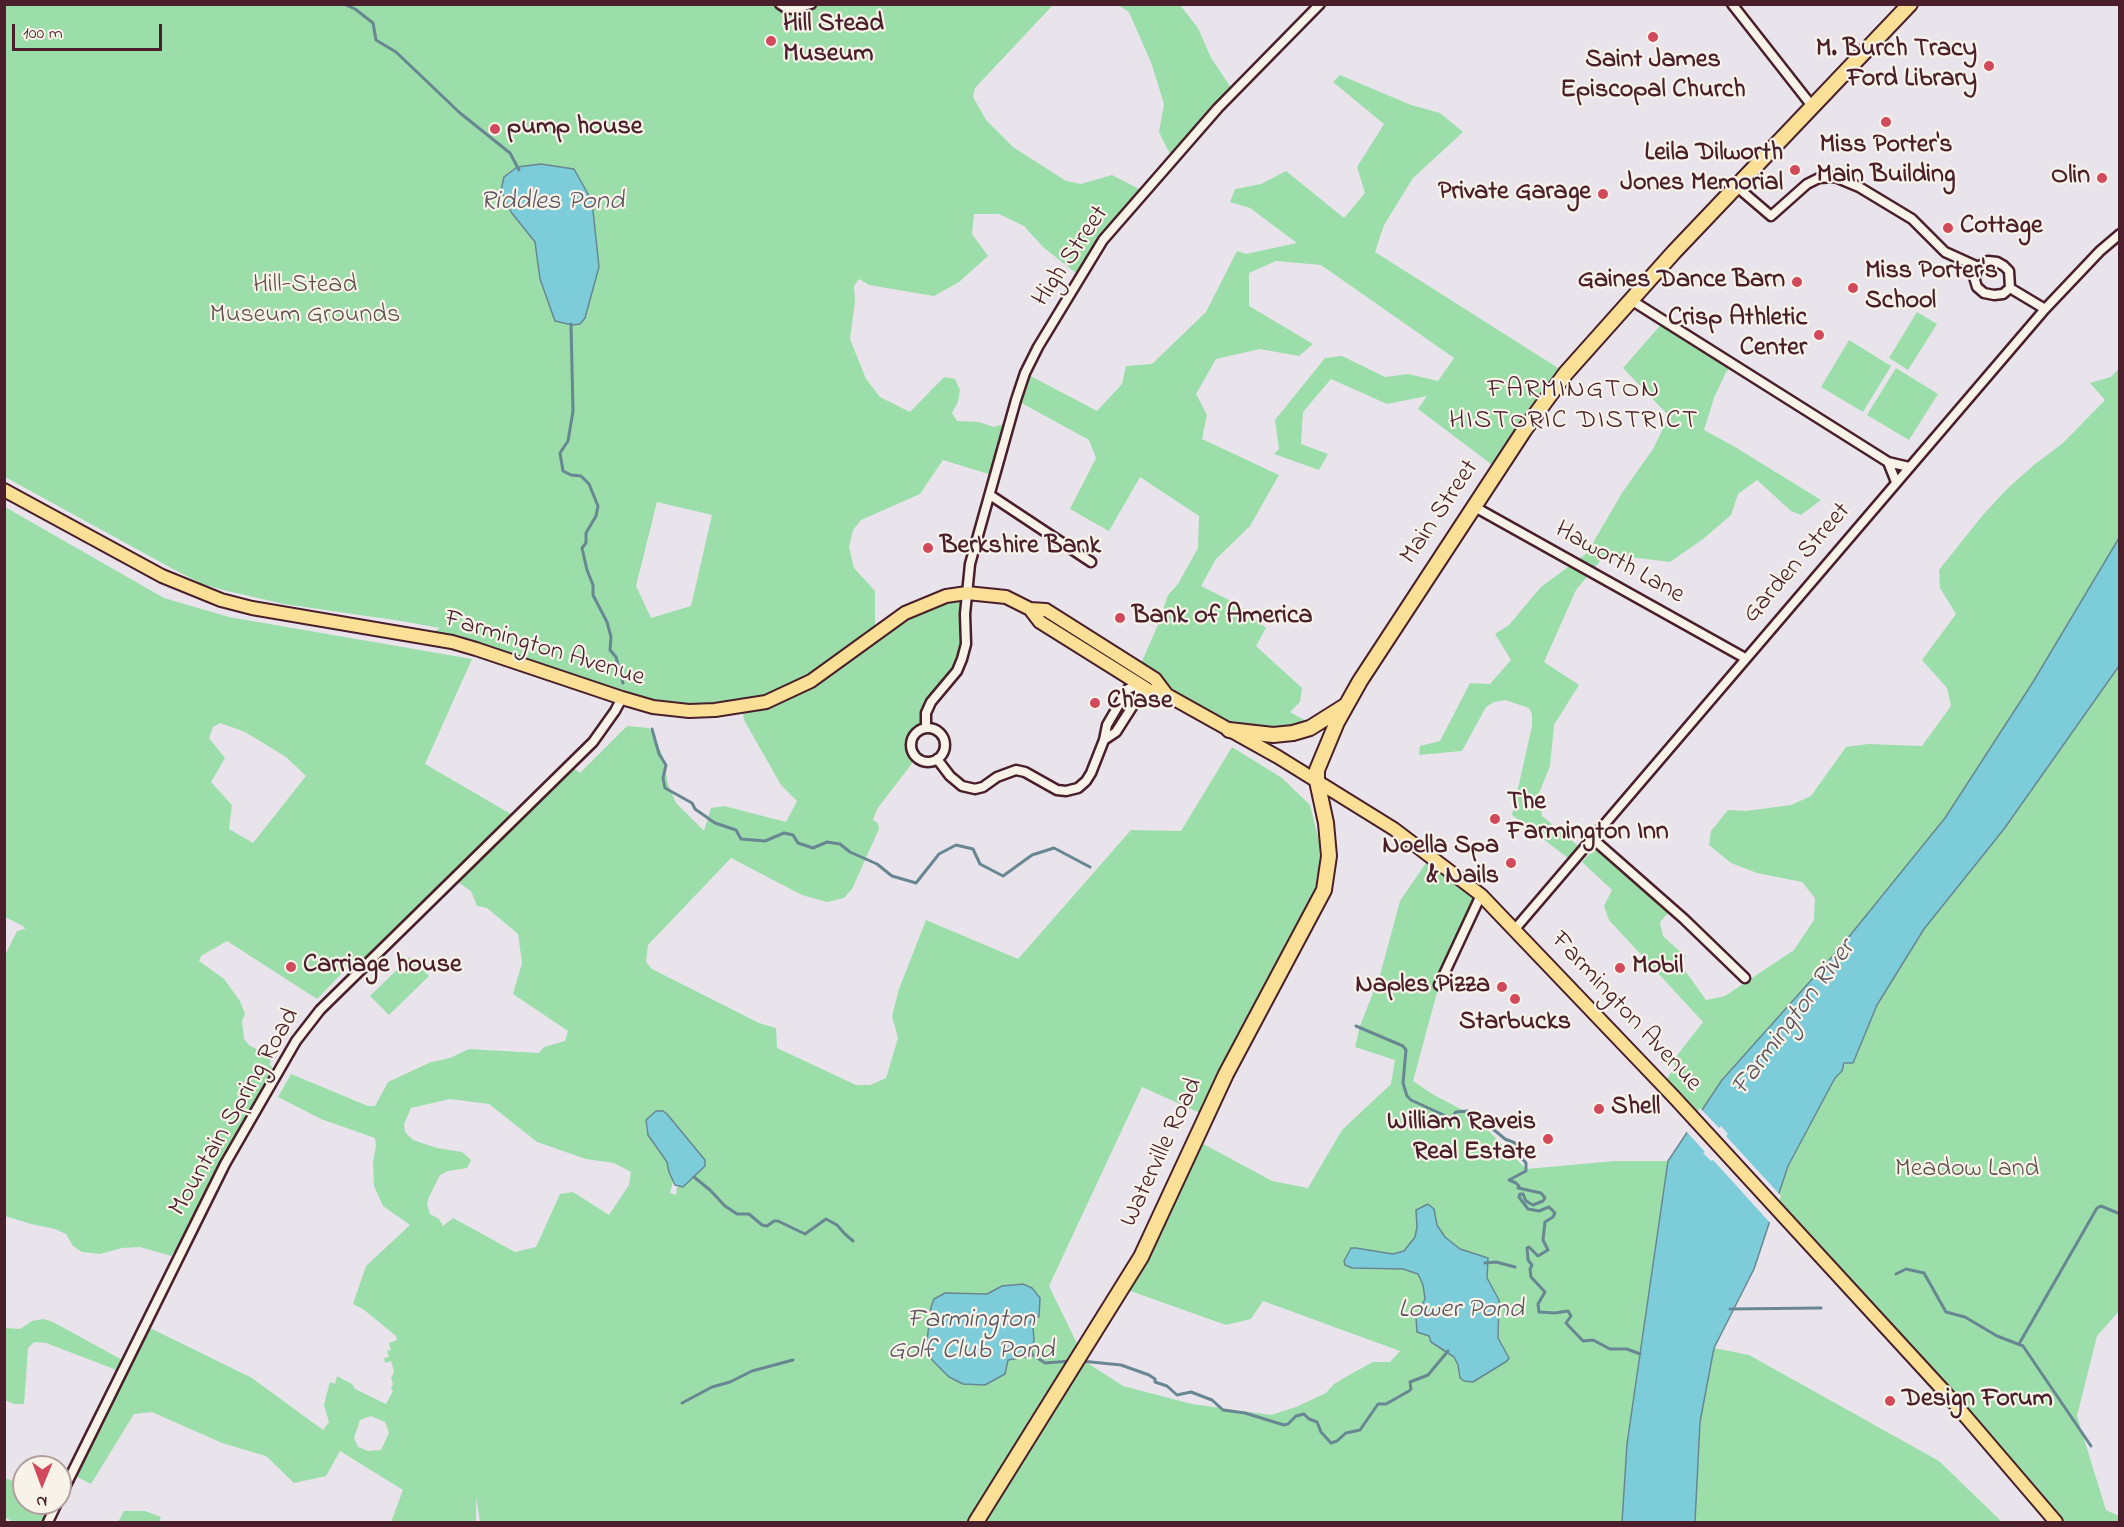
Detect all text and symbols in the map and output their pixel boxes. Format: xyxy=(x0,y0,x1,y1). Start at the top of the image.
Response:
place label: Hill Stead Museum xyxy=(783,10,884,71)
scale bar xyxy=(15,12,165,50)
text: 100 m xyxy=(23,21,63,47)
marker: Saint James Episcopal Church xyxy=(1646,30,1660,44)
marker: Hill Stead Museum xyxy=(764,34,778,48)
place label: M. Burch Tracy Ford Library xyxy=(1816,35,1977,96)
place label: Saint James Episcopal Church xyxy=(1560,46,1746,107)
marker: M. Burch Tracy Ford Library xyxy=(1982,59,1996,73)
place label: pump house xyxy=(507,113,642,145)
marker: Miss Porter's Main Building xyxy=(1879,115,1893,129)
marker: pump house xyxy=(488,122,502,136)
place label: Miss Porter's Main Building xyxy=(1817,131,1955,192)
place label: Leila Dilworth Jones Memorial xyxy=(1620,139,1783,200)
place label: Olin xyxy=(2051,162,2090,194)
marker: Leila Dilworth Jones Memorial xyxy=(1788,163,1802,177)
marker: Olin xyxy=(2095,171,2109,185)
place label: Private Garage xyxy=(1438,178,1591,210)
marker: Private Garage xyxy=(1596,187,1610,201)
water label: Riddles Pond xyxy=(480,188,624,220)
street label: High Street xyxy=(1027,201,1117,313)
place label: Cottage xyxy=(1960,212,2043,244)
marker: Cottage xyxy=(1941,221,1955,235)
place label: Miss Porter's School xyxy=(1865,257,1998,318)
place label: Gaines Dance Barn xyxy=(1578,266,1785,298)
park label: Hill-Stead Museum Grounds xyxy=(210,271,400,332)
marker: Gaines Dance Barn xyxy=(1790,275,1804,289)
marker: Miss Porter's School xyxy=(1846,281,1860,295)
place label: Crisp Athletic Center xyxy=(1668,304,1807,366)
marker: Crisp Athletic Center xyxy=(1812,328,1826,342)
district label: FARMINGTON HISTORIC DISTRICT xyxy=(1449,376,1699,439)
street label: Main Street xyxy=(1395,455,1487,571)
street label: Garden Street xyxy=(1737,497,1859,631)
street label: Haworth Lane xyxy=(1549,516,1689,612)
place label: Berkshire Bank xyxy=(940,532,1101,564)
marker: Berkshire Bank xyxy=(921,541,935,555)
place label: Bank of America xyxy=(1132,602,1312,634)
street label: Farmington Avenue xyxy=(440,605,648,695)
marker: Bank of America xyxy=(1113,611,1127,625)
place label: Chase xyxy=(1107,687,1173,719)
marker: Chase xyxy=(1088,696,1102,710)
place label: The Farmington Inn xyxy=(1507,788,1669,850)
marker: The Farmington Inn xyxy=(1488,812,1502,826)
place label: Noella Spa & Nails xyxy=(1382,832,1499,894)
marker: Noella Spa & Nails xyxy=(1504,856,1518,870)
street label: Farmington Avenue xyxy=(1543,926,1707,1100)
water label: Farmington River xyxy=(1726,935,1864,1103)
place label: Carriage house xyxy=(303,951,462,983)
place label: Mobil xyxy=(1632,952,1683,984)
marker: Carriage house xyxy=(284,960,298,974)
marker: Mobil xyxy=(1613,961,1627,975)
place label: Naples Pizza xyxy=(1355,971,1490,1003)
marker: Naples Pizza xyxy=(1495,980,1509,994)
marker: Starbucks xyxy=(1508,992,1522,1006)
street label: Mountain Spring Road xyxy=(164,1004,308,1222)
place label: Starbucks xyxy=(1459,1008,1571,1040)
street label: Waterville Road xyxy=(1115,1074,1211,1232)
place label: Shell xyxy=(1611,1093,1660,1125)
marker: Shell xyxy=(1592,1102,1606,1116)
place label: William Raveis Real Estate xyxy=(1387,1108,1536,1170)
marker: William Raveis Real Estate xyxy=(1541,1132,1555,1146)
park label: Meadow Land xyxy=(1895,1155,2039,1187)
water label: Lower Pond xyxy=(1398,1296,1524,1328)
water label: Farmington Golf Club Pond xyxy=(888,1306,1054,1369)
place label: Design Forum xyxy=(1902,1385,2053,1417)
marker: Design Forum xyxy=(1883,1394,1897,1408)
north arrow xyxy=(12,1455,72,1515)
text: N xyxy=(36,1489,47,1513)

